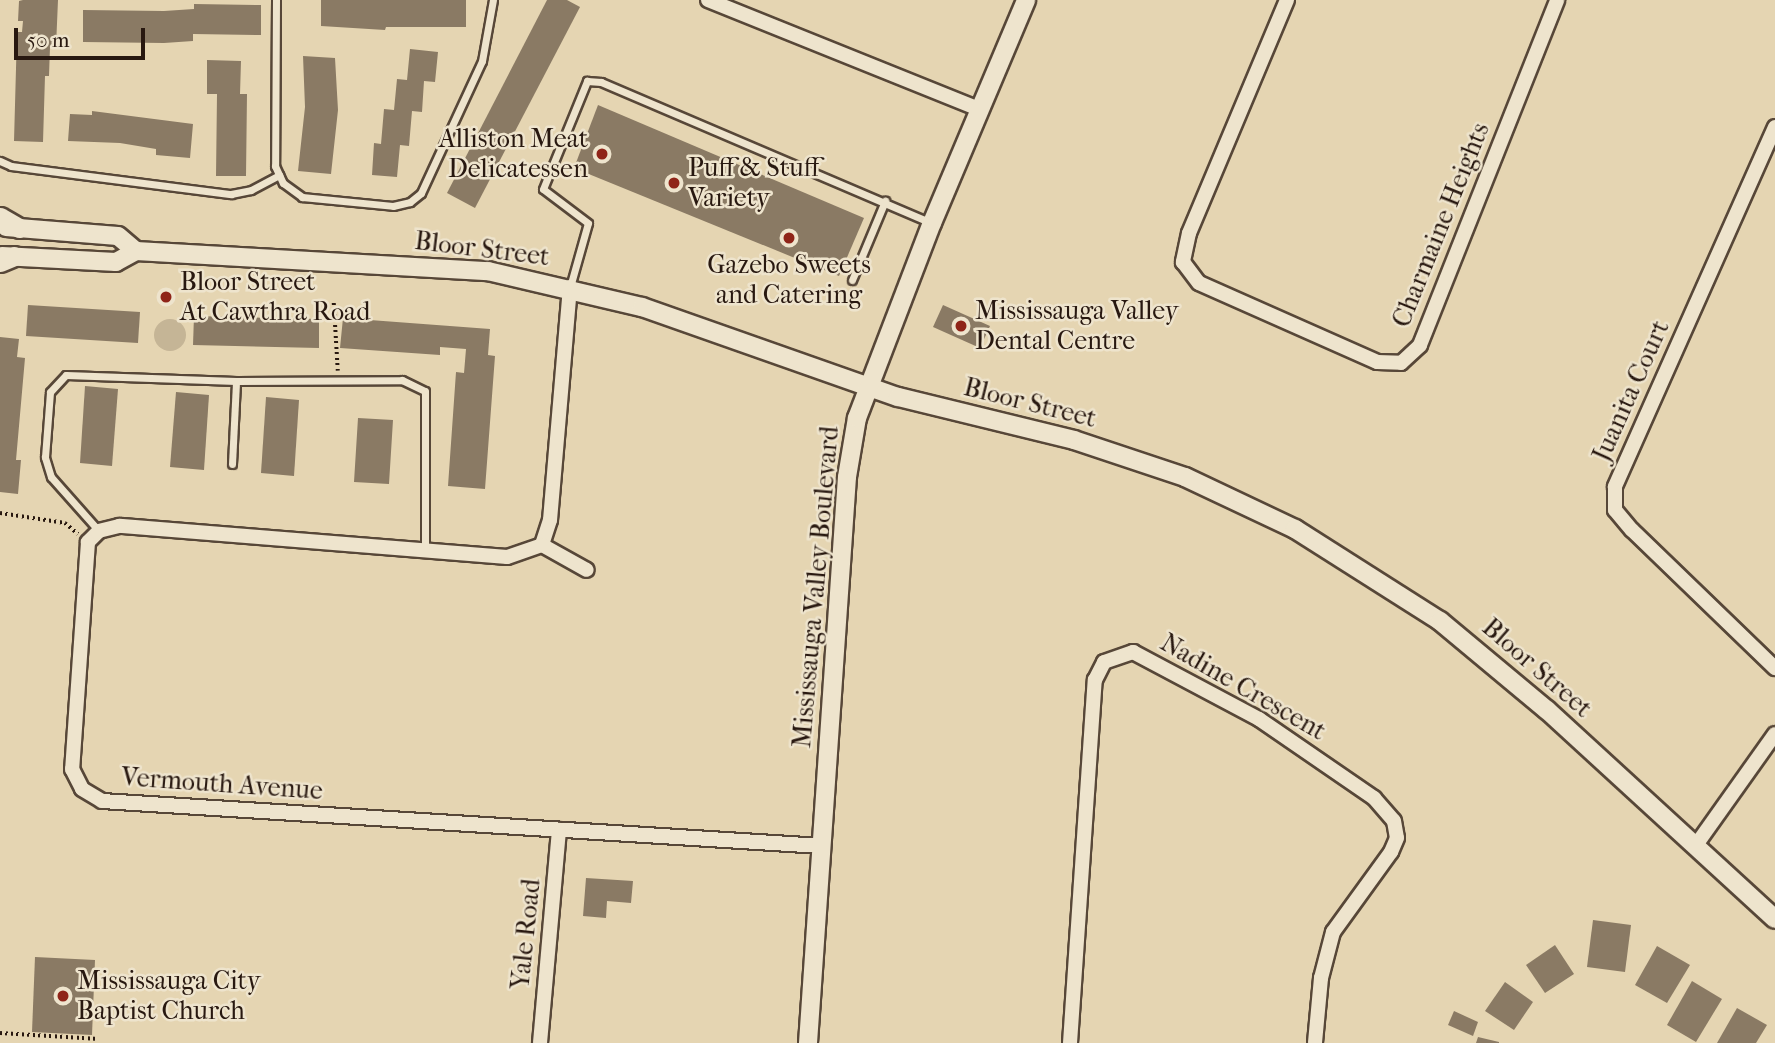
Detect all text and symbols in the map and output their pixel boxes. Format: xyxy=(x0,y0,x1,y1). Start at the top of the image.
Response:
scale bar xyxy=(18,14,149,58)
text: 50 m xyxy=(27,28,70,52)
street label: Charmaine Heights xyxy=(1386,118,1496,332)
place label: Alliston Meat Delicatessen xyxy=(439,123,588,184)
marker: Alliston Meat Delicatessen xyxy=(594,146,610,162)
place label: Puff & Stuff Variety xyxy=(688,152,819,214)
marker: Puff & Stuff Variety xyxy=(666,175,682,191)
street label: Bloor Street xyxy=(413,225,551,273)
marker: Gazebo Sweets and Catering xyxy=(781,230,797,246)
place label: Gazebo Sweets and Catering xyxy=(707,249,871,310)
place label: Bloor Street At Cawthra Road xyxy=(180,266,370,328)
marker: Bloor Street At Cawthra Road xyxy=(158,289,174,305)
place label: Mississauga Valley Dental Centre xyxy=(975,295,1179,356)
street label: Juanita Court xyxy=(1586,316,1676,466)
marker: Mississauga Valley Dental Centre xyxy=(953,318,969,334)
street label: Bloor Street xyxy=(961,371,1099,435)
street label: Mississauga Valley Boulevard xyxy=(786,425,846,749)
street label: Bloor Street xyxy=(1476,612,1598,724)
street label: Nadine Crescent xyxy=(1155,627,1331,747)
street label: Vermouth Avenue xyxy=(120,761,324,807)
street label: Yale Road xyxy=(505,877,547,991)
place label: Mississauga City Baptist Church xyxy=(77,965,261,1026)
marker: Mississauga City Baptist Church xyxy=(55,988,71,1004)

